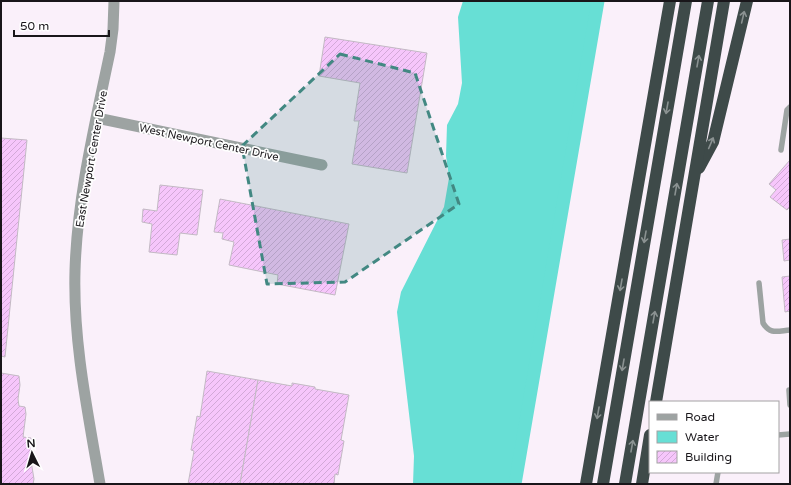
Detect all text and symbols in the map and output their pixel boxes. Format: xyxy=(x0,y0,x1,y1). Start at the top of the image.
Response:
one-way arrow xyxy=(739,11,747,24)
scale bar xyxy=(14,12,109,38)
text: 50 m xyxy=(20,19,49,33)
one-way arrow xyxy=(694,55,702,68)
street label: East Newport Center Drive xyxy=(73,90,110,228)
one-way arrow xyxy=(663,102,671,115)
street label: West Newport Center Drive xyxy=(138,121,280,164)
one-way arrow xyxy=(708,138,716,150)
one-way arrow xyxy=(672,183,680,196)
one-way arrow xyxy=(641,230,649,243)
one-way arrow xyxy=(617,278,625,291)
one-way arrow xyxy=(650,311,658,324)
one-way arrow xyxy=(619,358,627,371)
legend xyxy=(649,401,779,473)
one-way arrow xyxy=(594,406,602,419)
text: Road xyxy=(685,410,715,424)
text: Water xyxy=(685,430,720,444)
north arrow xyxy=(12,433,52,473)
text: N xyxy=(26,437,36,450)
one-way arrow xyxy=(628,439,636,452)
text: Building xyxy=(685,450,732,464)

